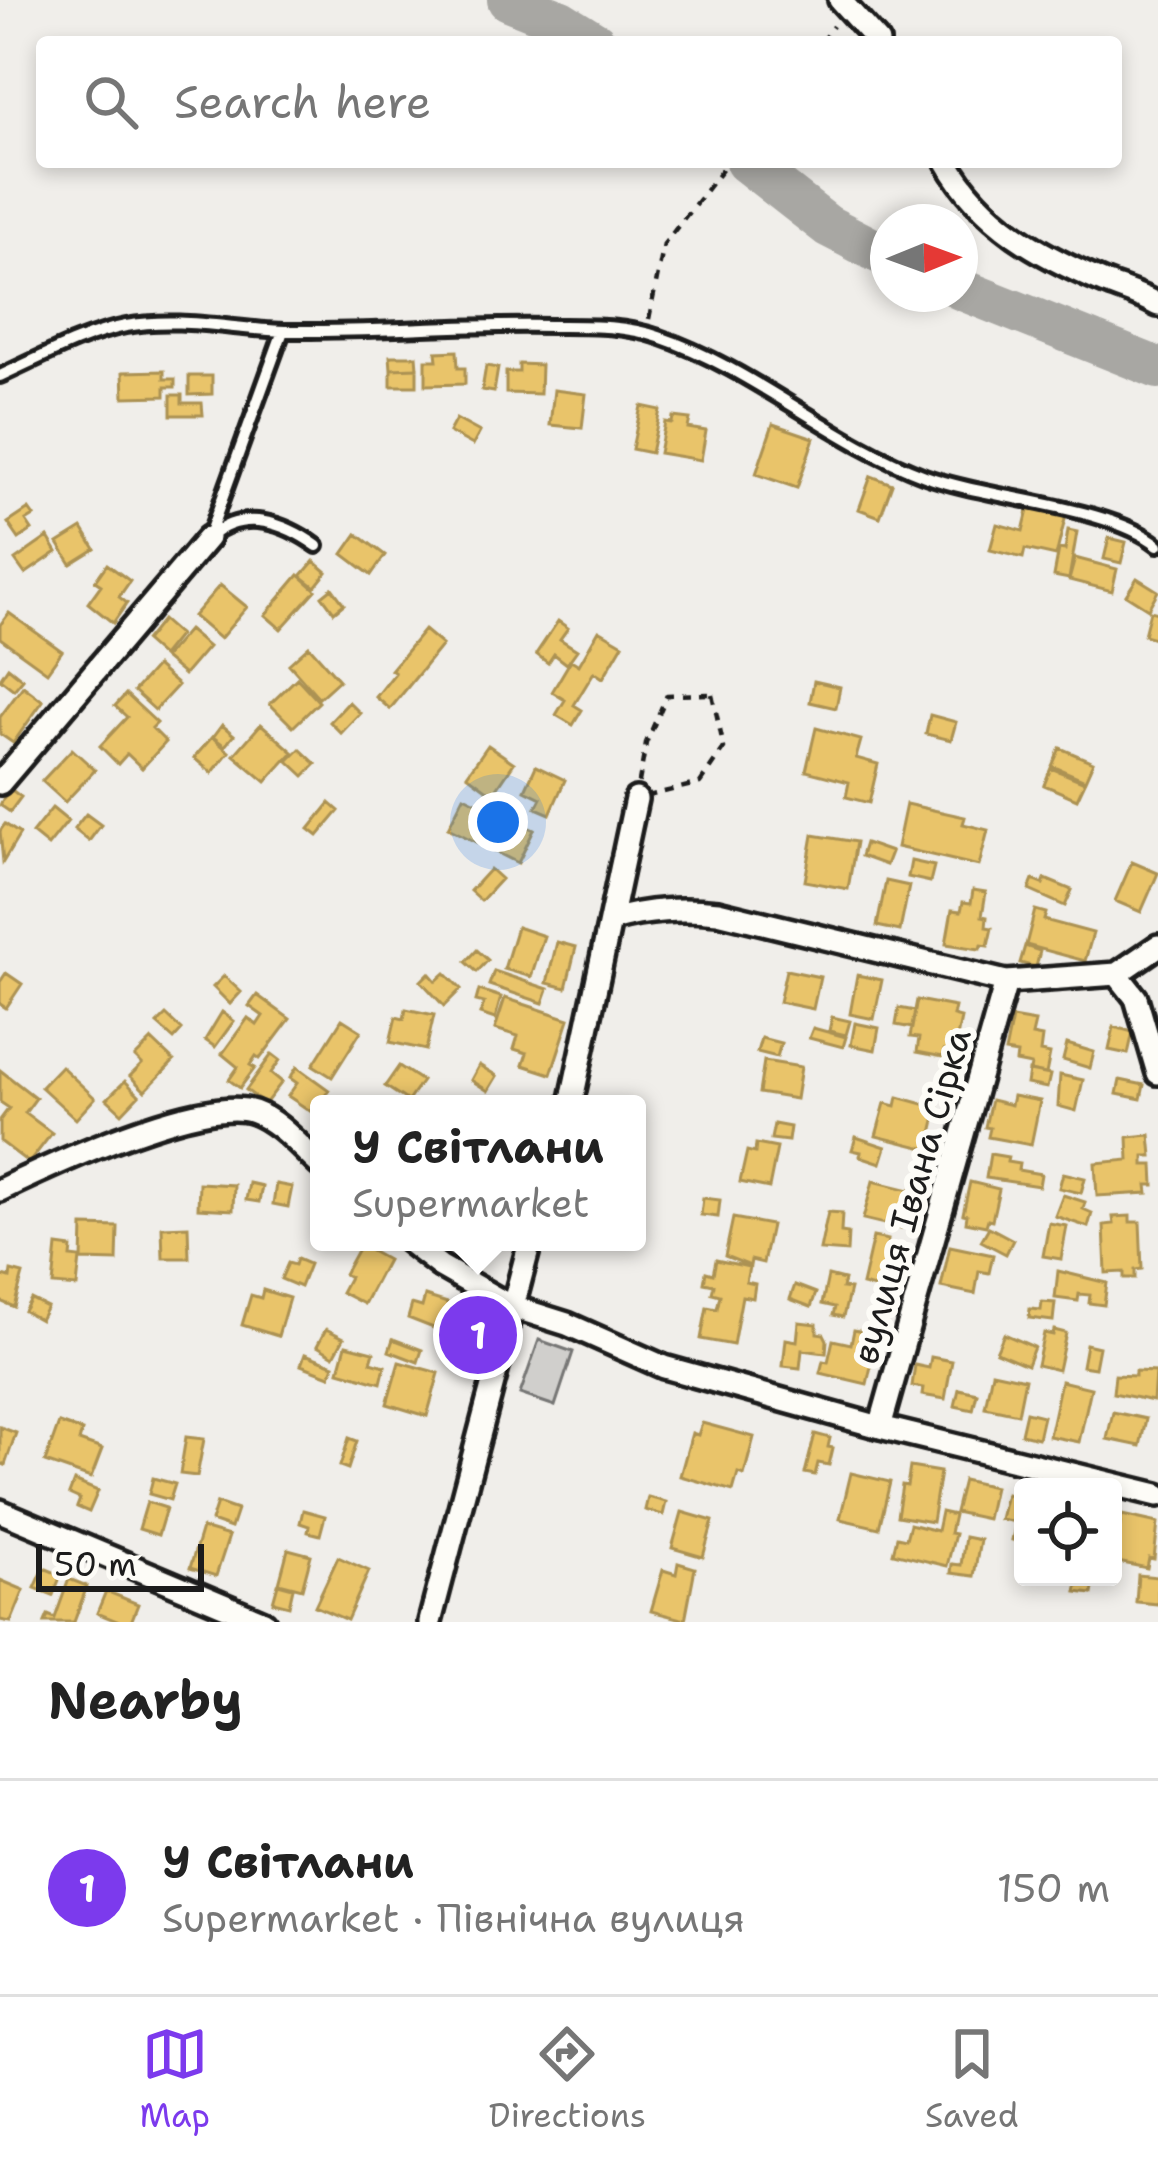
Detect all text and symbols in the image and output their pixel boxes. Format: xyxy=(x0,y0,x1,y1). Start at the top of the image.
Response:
search box xyxy=(36,36,1122,168)
icon: search xyxy=(78,69,144,135)
text: Search here xyxy=(174,72,431,132)
north arrow xyxy=(870,204,978,312)
your location xyxy=(468,792,528,852)
street label: вулиця Івана Сірка xyxy=(840,1023,983,1369)
popup xyxy=(310,1095,646,1251)
text: У Світлани xyxy=(352,1117,604,1177)
text: Supermarket xyxy=(352,1177,590,1229)
pin: 1 xyxy=(439,1290,517,1380)
map controls xyxy=(1014,1478,1122,1586)
button: locate xyxy=(1014,1478,1122,1586)
scale bar xyxy=(36,1538,204,1591)
text: 50 m xyxy=(54,1542,137,1587)
text: Nearby xyxy=(48,1666,243,1734)
text: У Світлани xyxy=(162,1832,414,1892)
text: 1 xyxy=(78,1862,96,1914)
text: 150 m xyxy=(997,1862,1110,1914)
text: Supermarket · Північна вулиця xyxy=(162,1892,745,1944)
tab: Map xyxy=(139,2021,210,2138)
tab: Directions xyxy=(489,2021,646,2138)
tab: Saved xyxy=(925,2021,1019,2138)

